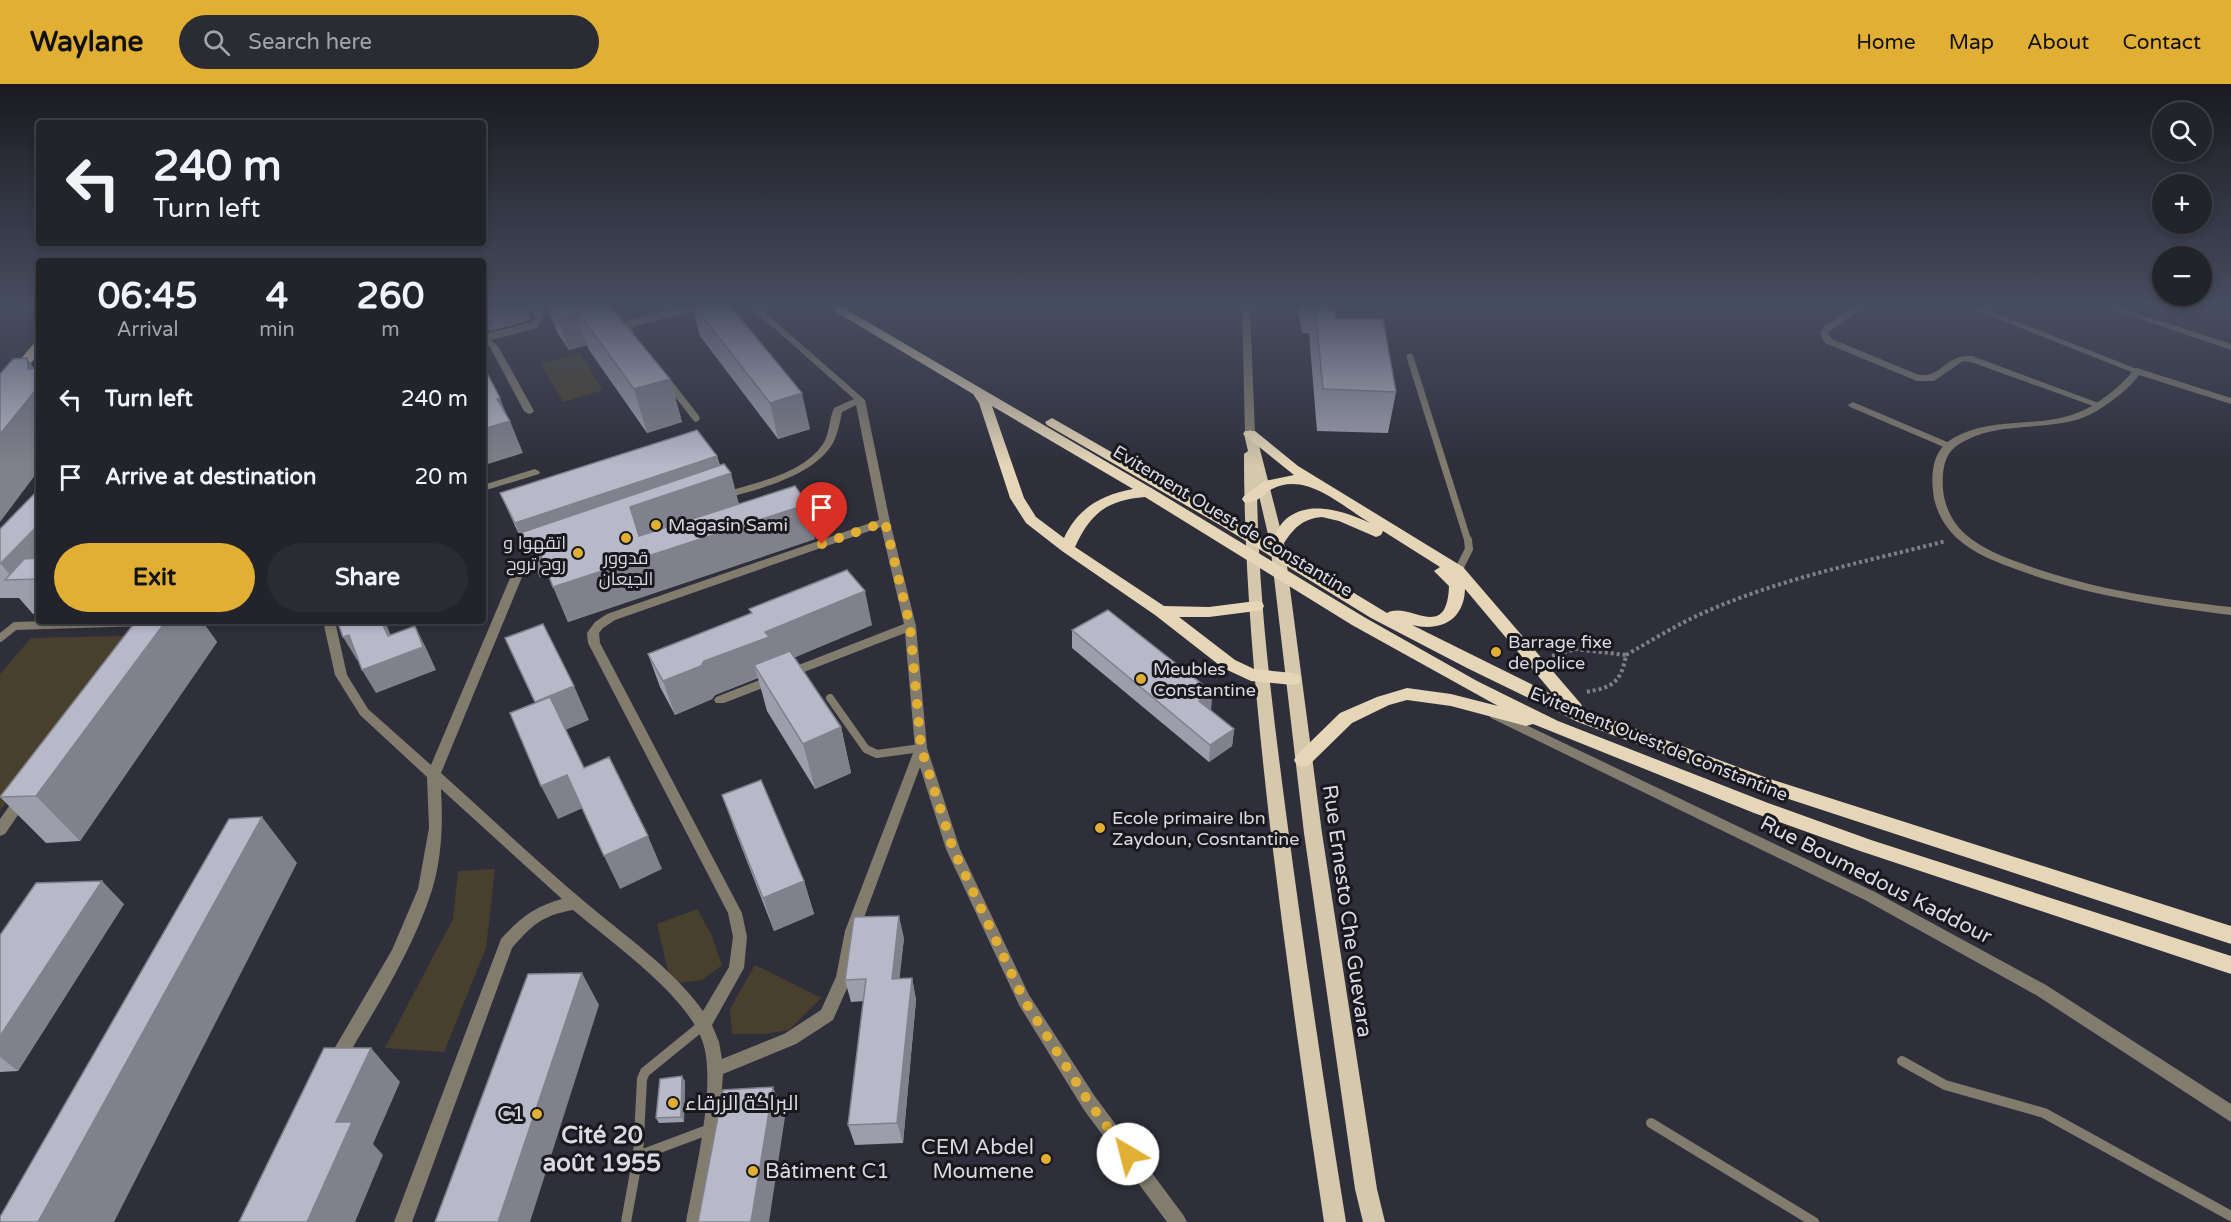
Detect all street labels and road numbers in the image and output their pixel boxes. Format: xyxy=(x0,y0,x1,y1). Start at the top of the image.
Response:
street label: Evitement Ouest de Constantine xyxy=(1109,440,1357,602)
street label: Evitement Ouest de Constantine xyxy=(1527,682,1791,806)
street label: Rue Ernesto Che Guevara xyxy=(1317,783,1377,1039)
street label: Rue Boumedous Kaddour xyxy=(1756,811,1996,949)

